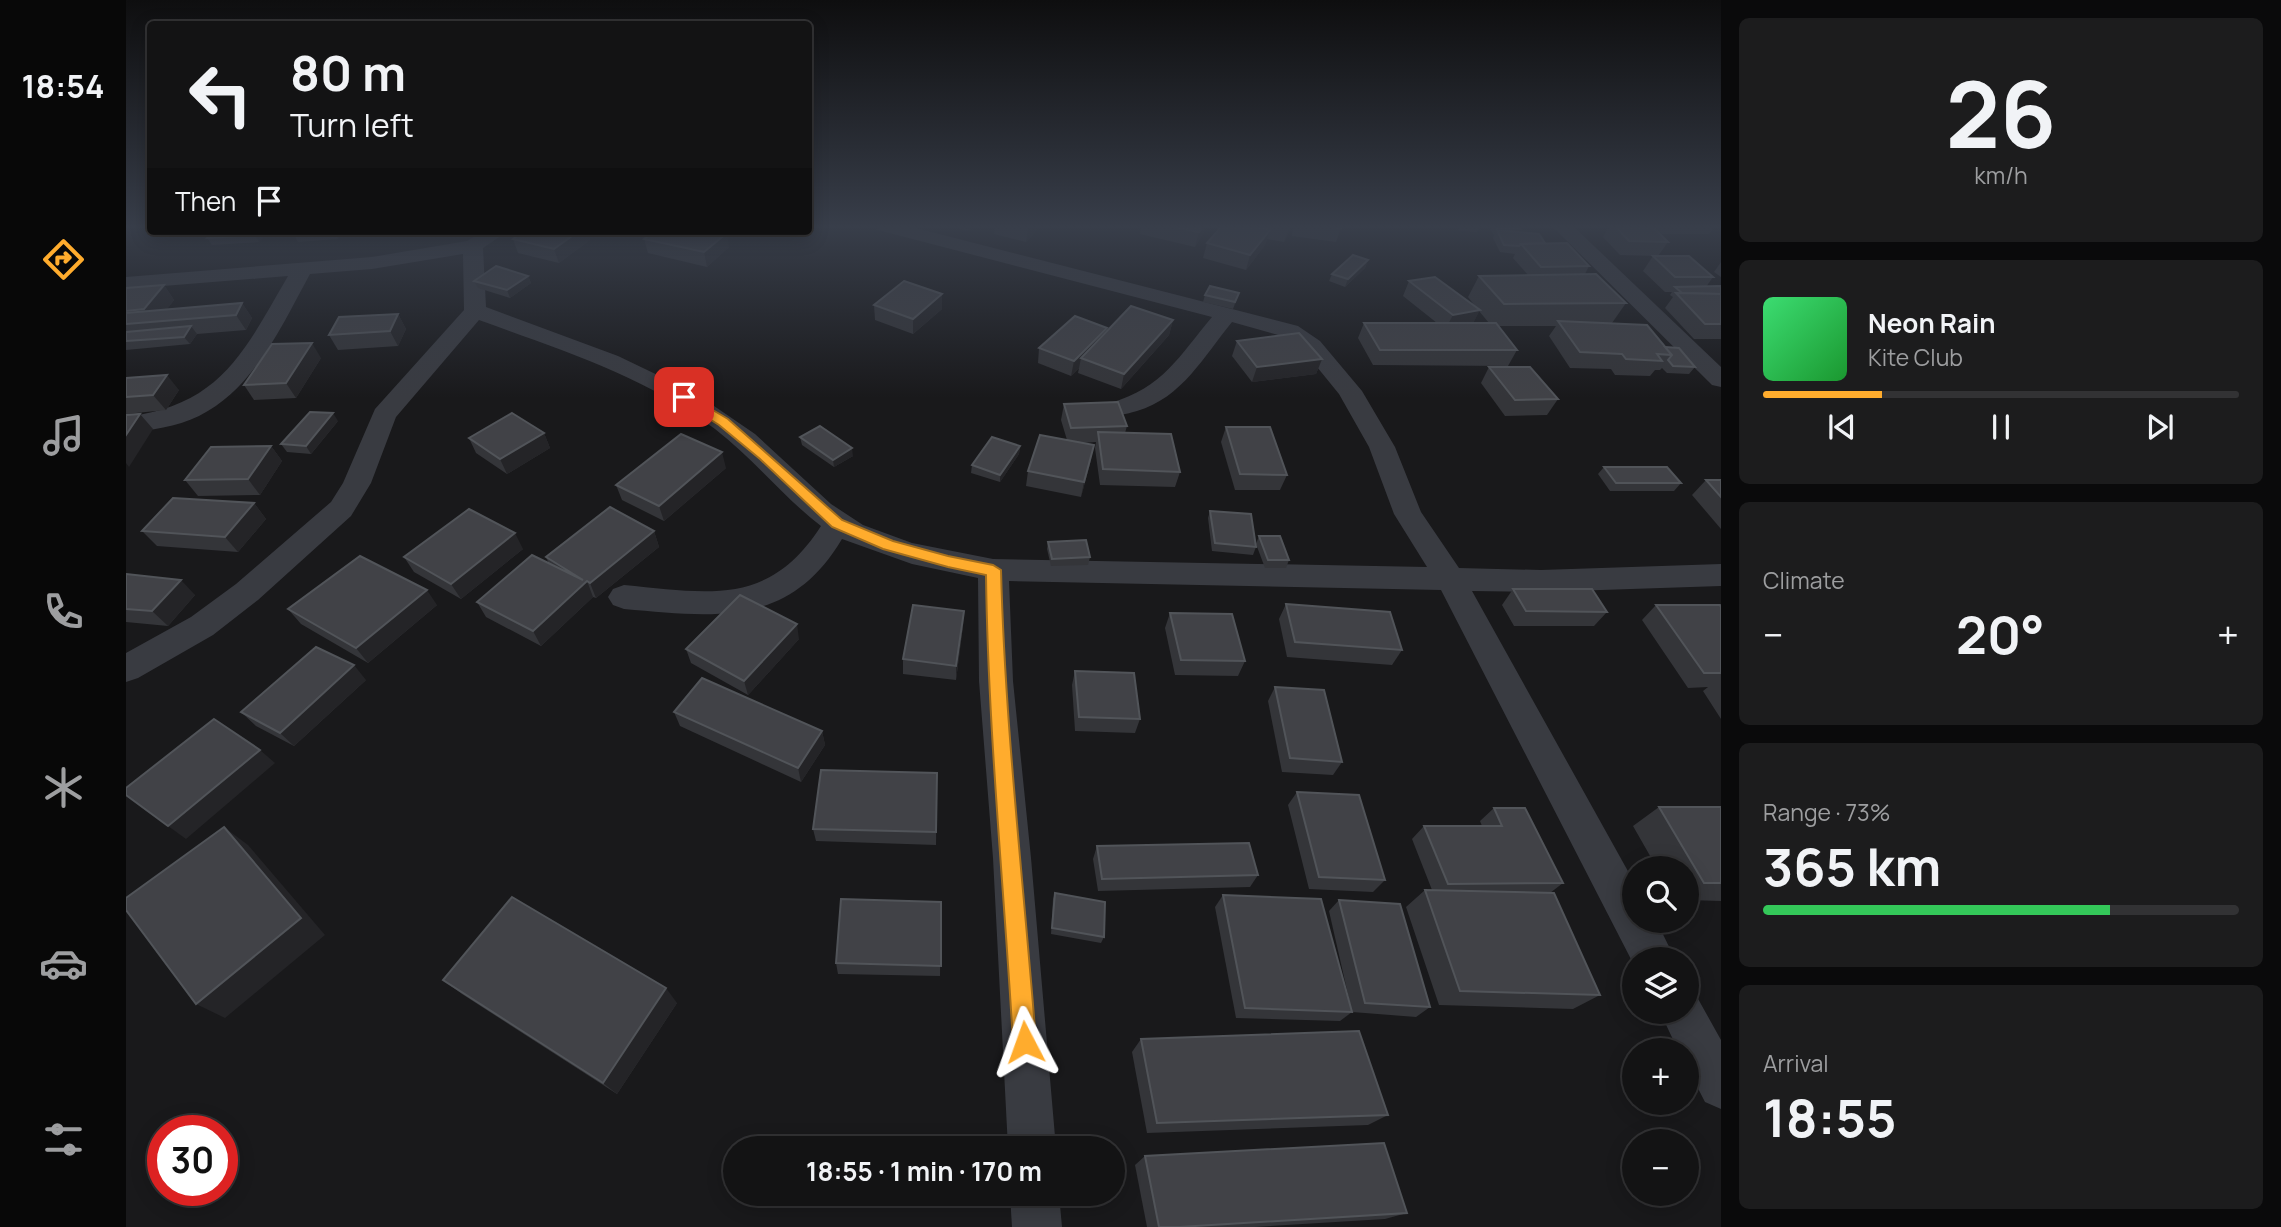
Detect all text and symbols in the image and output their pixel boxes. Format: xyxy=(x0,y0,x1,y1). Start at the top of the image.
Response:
text: 80 m xyxy=(290,39,406,106)
icon: left xyxy=(175,49,266,140)
text: 26 xyxy=(1946,51,2056,175)
text: 18:54 xyxy=(22,64,104,108)
text: Turn left xyxy=(290,103,414,147)
text: km/h xyxy=(1974,159,2028,191)
icon: arrive xyxy=(250,182,288,220)
text: Then xyxy=(175,183,236,219)
icon: directions xyxy=(39,235,88,284)
text: Neon Rain xyxy=(1868,305,1996,341)
text: Kite Club xyxy=(1868,341,1963,373)
pin xyxy=(654,367,714,427)
icon: arrive xyxy=(665,378,703,416)
icon: previous xyxy=(1823,408,1861,446)
icon: pause xyxy=(1982,408,2020,446)
icon: next xyxy=(2141,408,2179,446)
icon: music xyxy=(39,411,88,460)
text: Climate xyxy=(1763,564,1845,596)
icon: phone xyxy=(39,587,88,636)
text: 20° xyxy=(1956,599,2045,670)
text: − xyxy=(1763,608,1784,660)
text: + xyxy=(2217,608,2239,660)
icon: climate xyxy=(39,763,88,812)
text: Range · 73% xyxy=(1763,796,1890,828)
text: 365 km xyxy=(1763,831,1941,902)
map controls xyxy=(1622,856,1699,1206)
button: search xyxy=(1622,856,1699,933)
icon: car xyxy=(39,939,88,988)
button: layers xyxy=(1622,947,1699,1024)
position arrow xyxy=(988,1005,1062,1079)
button: + xyxy=(1622,1038,1699,1115)
text: Arrival xyxy=(1763,1047,1829,1079)
text: 18:55 xyxy=(1763,1082,1896,1153)
icon: filters xyxy=(39,1115,88,1164)
speed limit sign: 30 xyxy=(147,1115,238,1206)
button: − xyxy=(1622,1129,1699,1206)
text: 18:55 · 1 min · 170 m xyxy=(806,1153,1042,1189)

